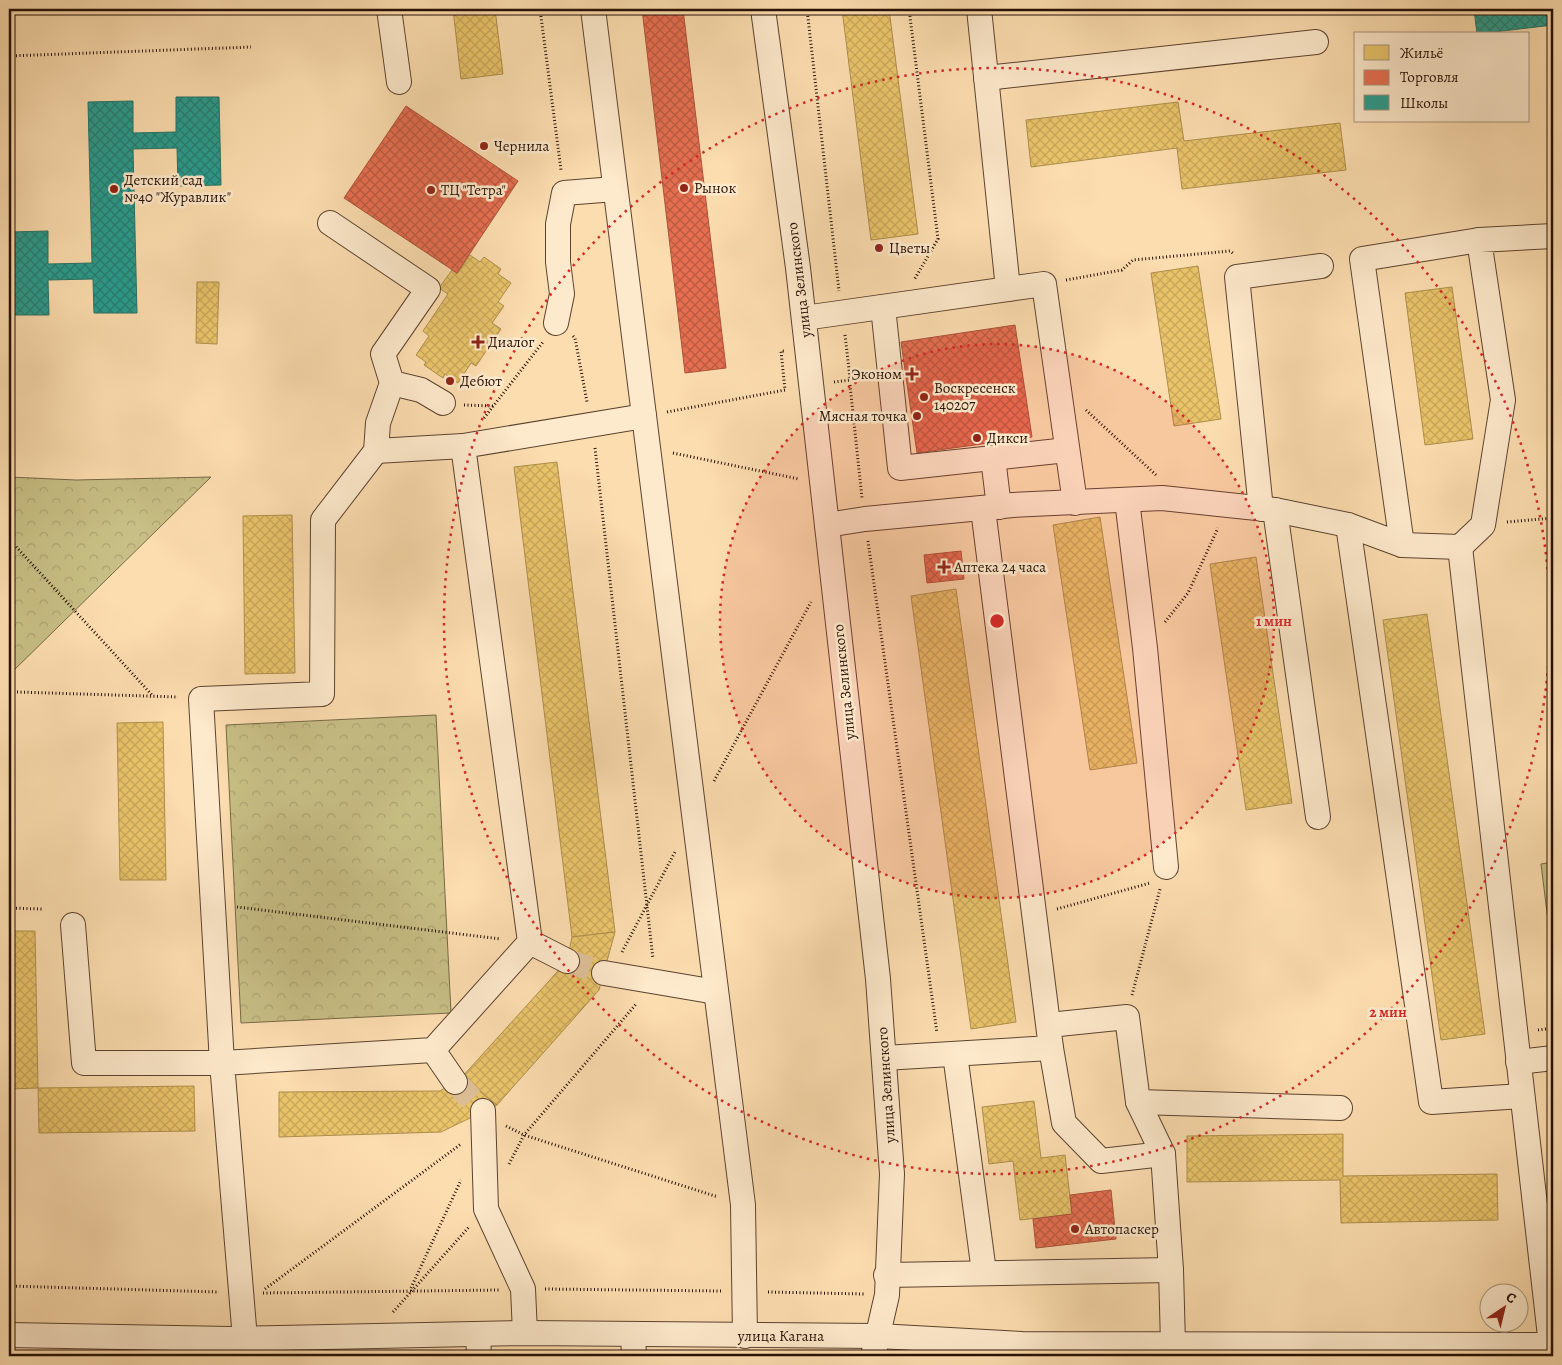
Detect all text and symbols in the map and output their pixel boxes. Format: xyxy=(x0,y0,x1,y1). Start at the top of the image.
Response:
legend xyxy=(1354,32,1530,122)
text: Жильё xyxy=(1400,43,1443,63)
text: Торговля xyxy=(1400,67,1458,87)
text: Школы xyxy=(1400,93,1448,113)
place label: Чернила xyxy=(494,136,549,156)
marker: Чернила xyxy=(478,140,490,152)
place label: Детский сад №40 "Журавлик" xyxy=(124,170,231,207)
place label: Рынок xyxy=(694,178,736,198)
place label: ТЦ "Тетра" xyxy=(441,180,506,200)
marker: Рынок xyxy=(678,182,690,194)
marker: Детский сад №40 "Журавлик" xyxy=(108,183,120,195)
marker: ТЦ "Тетра" xyxy=(425,184,437,196)
street label: улица Зелинского xyxy=(782,221,816,340)
place label: Цветы xyxy=(889,238,930,258)
marker: Цветы xyxy=(873,242,885,254)
place label: Диалог xyxy=(488,332,535,352)
marker: Диалог xyxy=(472,336,484,348)
place label: Эконом xyxy=(851,364,902,384)
marker: Эконом xyxy=(906,368,918,380)
place label: Дебют xyxy=(460,371,502,391)
marker: Дебют xyxy=(444,375,456,387)
place label: Воскресенск 140207 xyxy=(934,378,1016,415)
marker: Воскресенск 140207 xyxy=(918,391,930,403)
place label: Мясная точка xyxy=(819,406,907,426)
marker: Мясная точка xyxy=(911,410,923,422)
place label: Дикси xyxy=(987,428,1028,448)
marker: Дикси xyxy=(971,432,983,444)
place label: Аптека 24 часа xyxy=(953,557,1046,577)
marker: Аптека 24 часа xyxy=(938,561,950,573)
text: 1 мин xyxy=(1256,611,1292,631)
centre of rings xyxy=(988,612,1006,630)
street label: улица Зелинского xyxy=(828,623,860,742)
text: 2 мин xyxy=(1369,1002,1407,1022)
street label: улица Зелинского xyxy=(872,1026,900,1145)
place label: Автопаскер xyxy=(1084,1219,1159,1239)
marker: Автопаскер xyxy=(1069,1223,1081,1235)
north arrow xyxy=(1480,1282,1530,1332)
text: С xyxy=(1502,1288,1520,1308)
street label: улица Кагана xyxy=(737,1326,824,1346)

